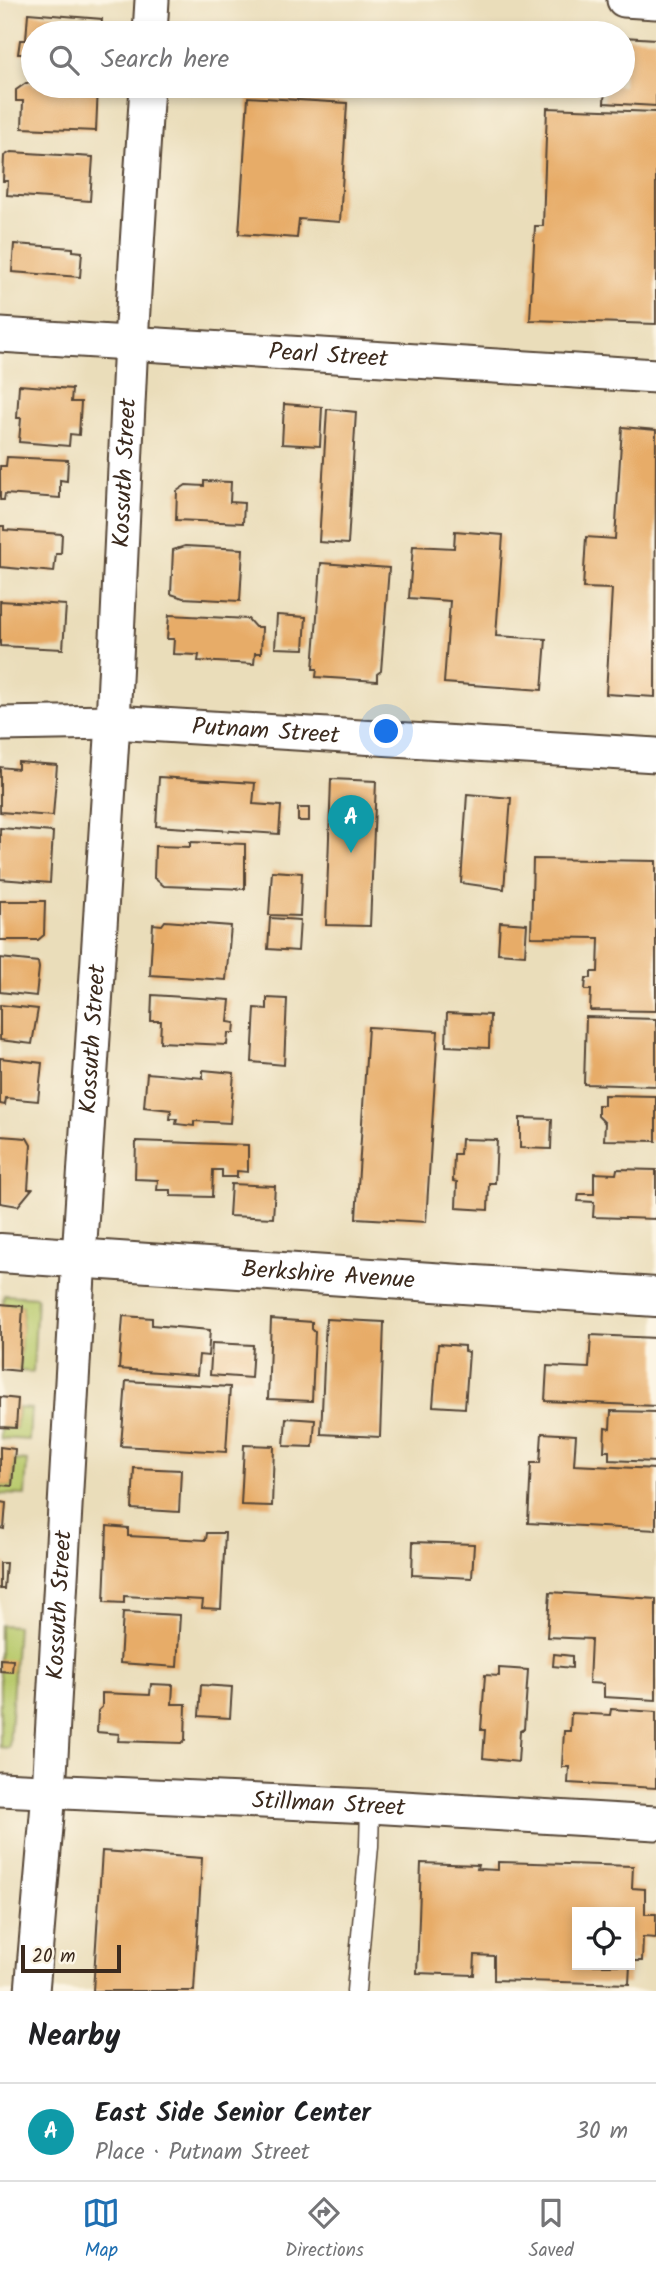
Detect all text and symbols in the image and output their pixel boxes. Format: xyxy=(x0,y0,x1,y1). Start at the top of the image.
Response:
search box xyxy=(21,21,635,98)
text: Search here xyxy=(101,39,229,81)
icon: search xyxy=(45,41,83,79)
street label: Pearl Street xyxy=(268,332,390,379)
street label: Kossuth Street xyxy=(102,396,148,549)
street label: Putnam Street xyxy=(191,707,341,755)
your location xyxy=(369,714,403,748)
pin: A xyxy=(328,795,374,853)
street label: Kossuth Street xyxy=(69,962,117,1115)
street label: Berkshire Avenue xyxy=(241,1250,416,1300)
street label: Kossuth Street xyxy=(36,1528,83,1681)
street label: Stillman Street xyxy=(251,1781,407,1828)
map controls xyxy=(572,1907,635,1970)
button: locate xyxy=(572,1907,635,1970)
scale bar xyxy=(21,1942,121,1974)
text: 20 m xyxy=(32,1942,75,1972)
text: Nearby xyxy=(28,2013,120,2061)
text: East Side Senior Center xyxy=(95,2093,371,2135)
text: A xyxy=(44,2114,58,2150)
text: 30 m xyxy=(576,2114,628,2150)
text: Place · Putnam Street xyxy=(95,2135,310,2171)
tab: Map xyxy=(82,2194,120,2266)
tab: Directions xyxy=(285,2194,364,2266)
tab: Saved xyxy=(529,2194,574,2266)

